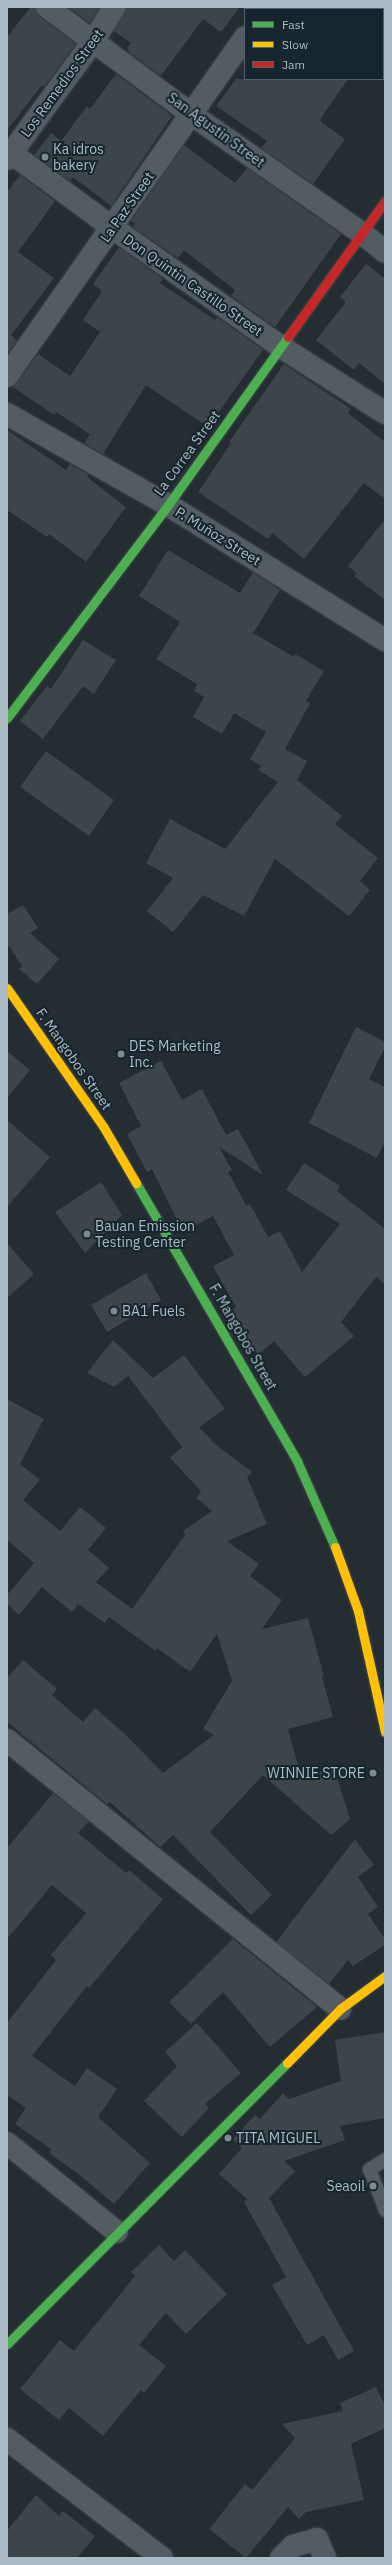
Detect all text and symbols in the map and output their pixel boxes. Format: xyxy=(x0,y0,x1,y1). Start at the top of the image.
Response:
legend xyxy=(244,8,384,80)
text: Fast xyxy=(282,17,305,32)
street label: Los Remedios Street xyxy=(17,26,107,140)
text: Slow xyxy=(282,37,308,52)
text: Jam xyxy=(282,57,305,72)
street label: San Agustin Street xyxy=(164,89,268,171)
place label: Ka idros bakery xyxy=(53,141,104,174)
marker: Ka idros bakery xyxy=(40,152,50,162)
street label: La Paz Street xyxy=(97,169,157,245)
street label: Don Quintin Castillo Street xyxy=(120,231,266,339)
street label: La Correa Street xyxy=(150,407,224,499)
street label: P. Muñoz Street xyxy=(172,503,264,569)
street label: F. Mangobos Street xyxy=(33,1005,115,1113)
place label: DES Marketing Inc. xyxy=(129,1038,221,1070)
marker: DES Marketing Inc. xyxy=(116,1049,126,1059)
place label: Bauan Emission Testing Center xyxy=(95,1218,195,1250)
marker: Bauan Emission Testing Center xyxy=(82,1229,92,1239)
street label: F. Mangobos Street xyxy=(206,1281,280,1393)
place label: BA1 Fuels xyxy=(122,1303,185,1319)
marker: BA1 Fuels xyxy=(109,1306,119,1316)
place label: WINNIE STORE xyxy=(267,1765,365,1781)
marker: WINNIE STORE xyxy=(368,1768,378,1778)
place label: TITA MIGUEL xyxy=(236,2130,320,2146)
marker: TITA MIGUEL xyxy=(223,2133,233,2143)
place label: Seaoil xyxy=(327,2178,365,2194)
marker: Seaoil xyxy=(368,2181,378,2191)

